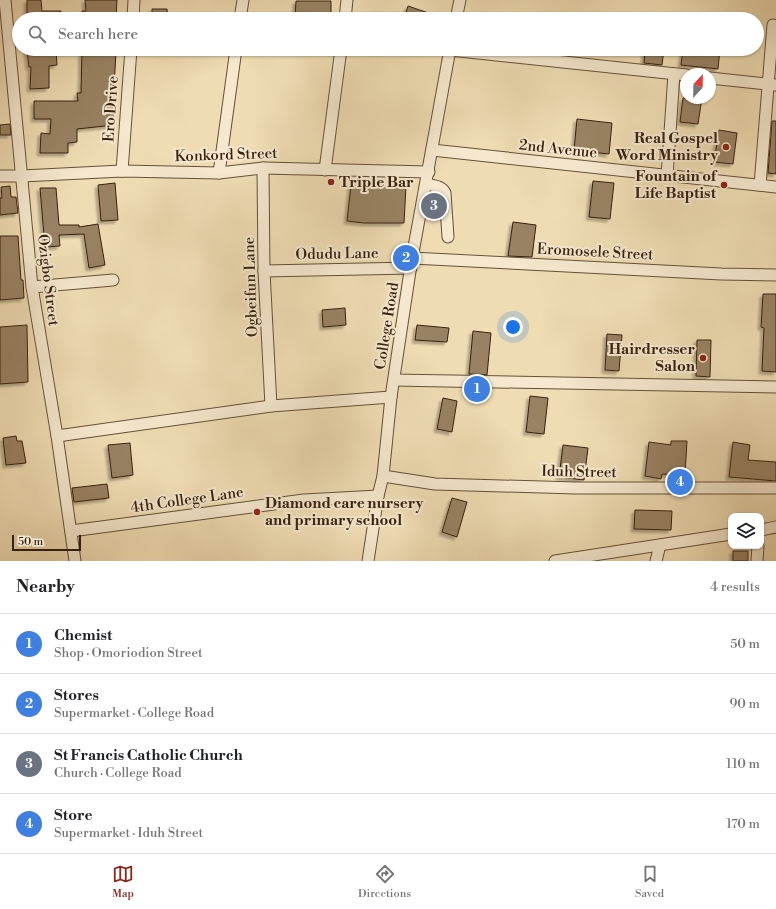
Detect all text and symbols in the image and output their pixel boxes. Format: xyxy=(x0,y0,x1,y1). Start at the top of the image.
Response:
search box xyxy=(12,12,764,56)
icon: search xyxy=(26,23,48,45)
text: Search here xyxy=(58,25,138,44)
north arrow xyxy=(680,68,716,104)
street label: Ero Drive xyxy=(99,75,123,143)
place label: Real Gospel Word Ministry xyxy=(615,129,718,165)
street label: 2nd Avenue xyxy=(518,135,598,163)
marker: Real Gospel Word Ministry xyxy=(721,142,731,152)
street label: Konkord Street xyxy=(174,144,278,166)
place label: Fountain of Life Baptist xyxy=(635,167,718,203)
place label: Triple Bar xyxy=(339,173,414,192)
marker: Triple Bar xyxy=(326,177,336,187)
marker: Fountain of Life Baptist xyxy=(719,180,729,190)
pin: 3 xyxy=(421,191,447,221)
street label: Ozigbo Street xyxy=(33,233,63,328)
street label: Ogbeifun Lane xyxy=(240,236,262,338)
street label: Eromosele Street xyxy=(536,239,654,265)
pin: 2 xyxy=(393,243,419,273)
street label: Odudu Lane xyxy=(295,244,379,264)
street label: College Road xyxy=(371,280,403,371)
your location xyxy=(503,317,523,337)
place label: Hairdresser Salon xyxy=(609,340,696,376)
marker: Hairdresser Salon xyxy=(698,353,708,363)
pin: 1 xyxy=(464,374,490,404)
street label: Iduh Street xyxy=(541,462,618,482)
pin: 4 xyxy=(667,467,693,497)
street label: 4th College Lane xyxy=(129,483,245,517)
place label: Diamond care nursery and primary school xyxy=(265,494,424,530)
marker: Diamond care nursery and primary school xyxy=(252,507,262,517)
map controls xyxy=(728,513,764,549)
button: layers xyxy=(728,513,764,549)
scale bar xyxy=(12,533,81,552)
text: 50 m xyxy=(18,535,43,549)
text: Nearby xyxy=(16,576,75,598)
text: 4 results xyxy=(710,579,760,595)
text: Chemist xyxy=(54,626,112,645)
text: 1 xyxy=(26,636,32,652)
text: 50 m xyxy=(730,636,760,652)
text: Shop · Omoriodion Street xyxy=(54,645,203,661)
text: Stores xyxy=(54,686,99,705)
text: 2 xyxy=(25,696,33,712)
text: 90 m xyxy=(729,696,760,712)
text: Supermarket · College Road xyxy=(54,705,214,721)
text: St Francis Catholic Church xyxy=(54,746,243,765)
text: 3 xyxy=(25,756,33,772)
text: 110 m xyxy=(726,756,760,772)
text: Church · College Road xyxy=(54,765,182,781)
text: Store xyxy=(54,806,93,825)
text: 4 xyxy=(25,816,33,832)
text: 170 m xyxy=(726,816,760,832)
text: Supermarket · Iduh Street xyxy=(54,825,203,841)
tab: Map xyxy=(112,863,134,901)
tab: Directions xyxy=(358,863,411,901)
tab: Saved xyxy=(635,863,664,901)

